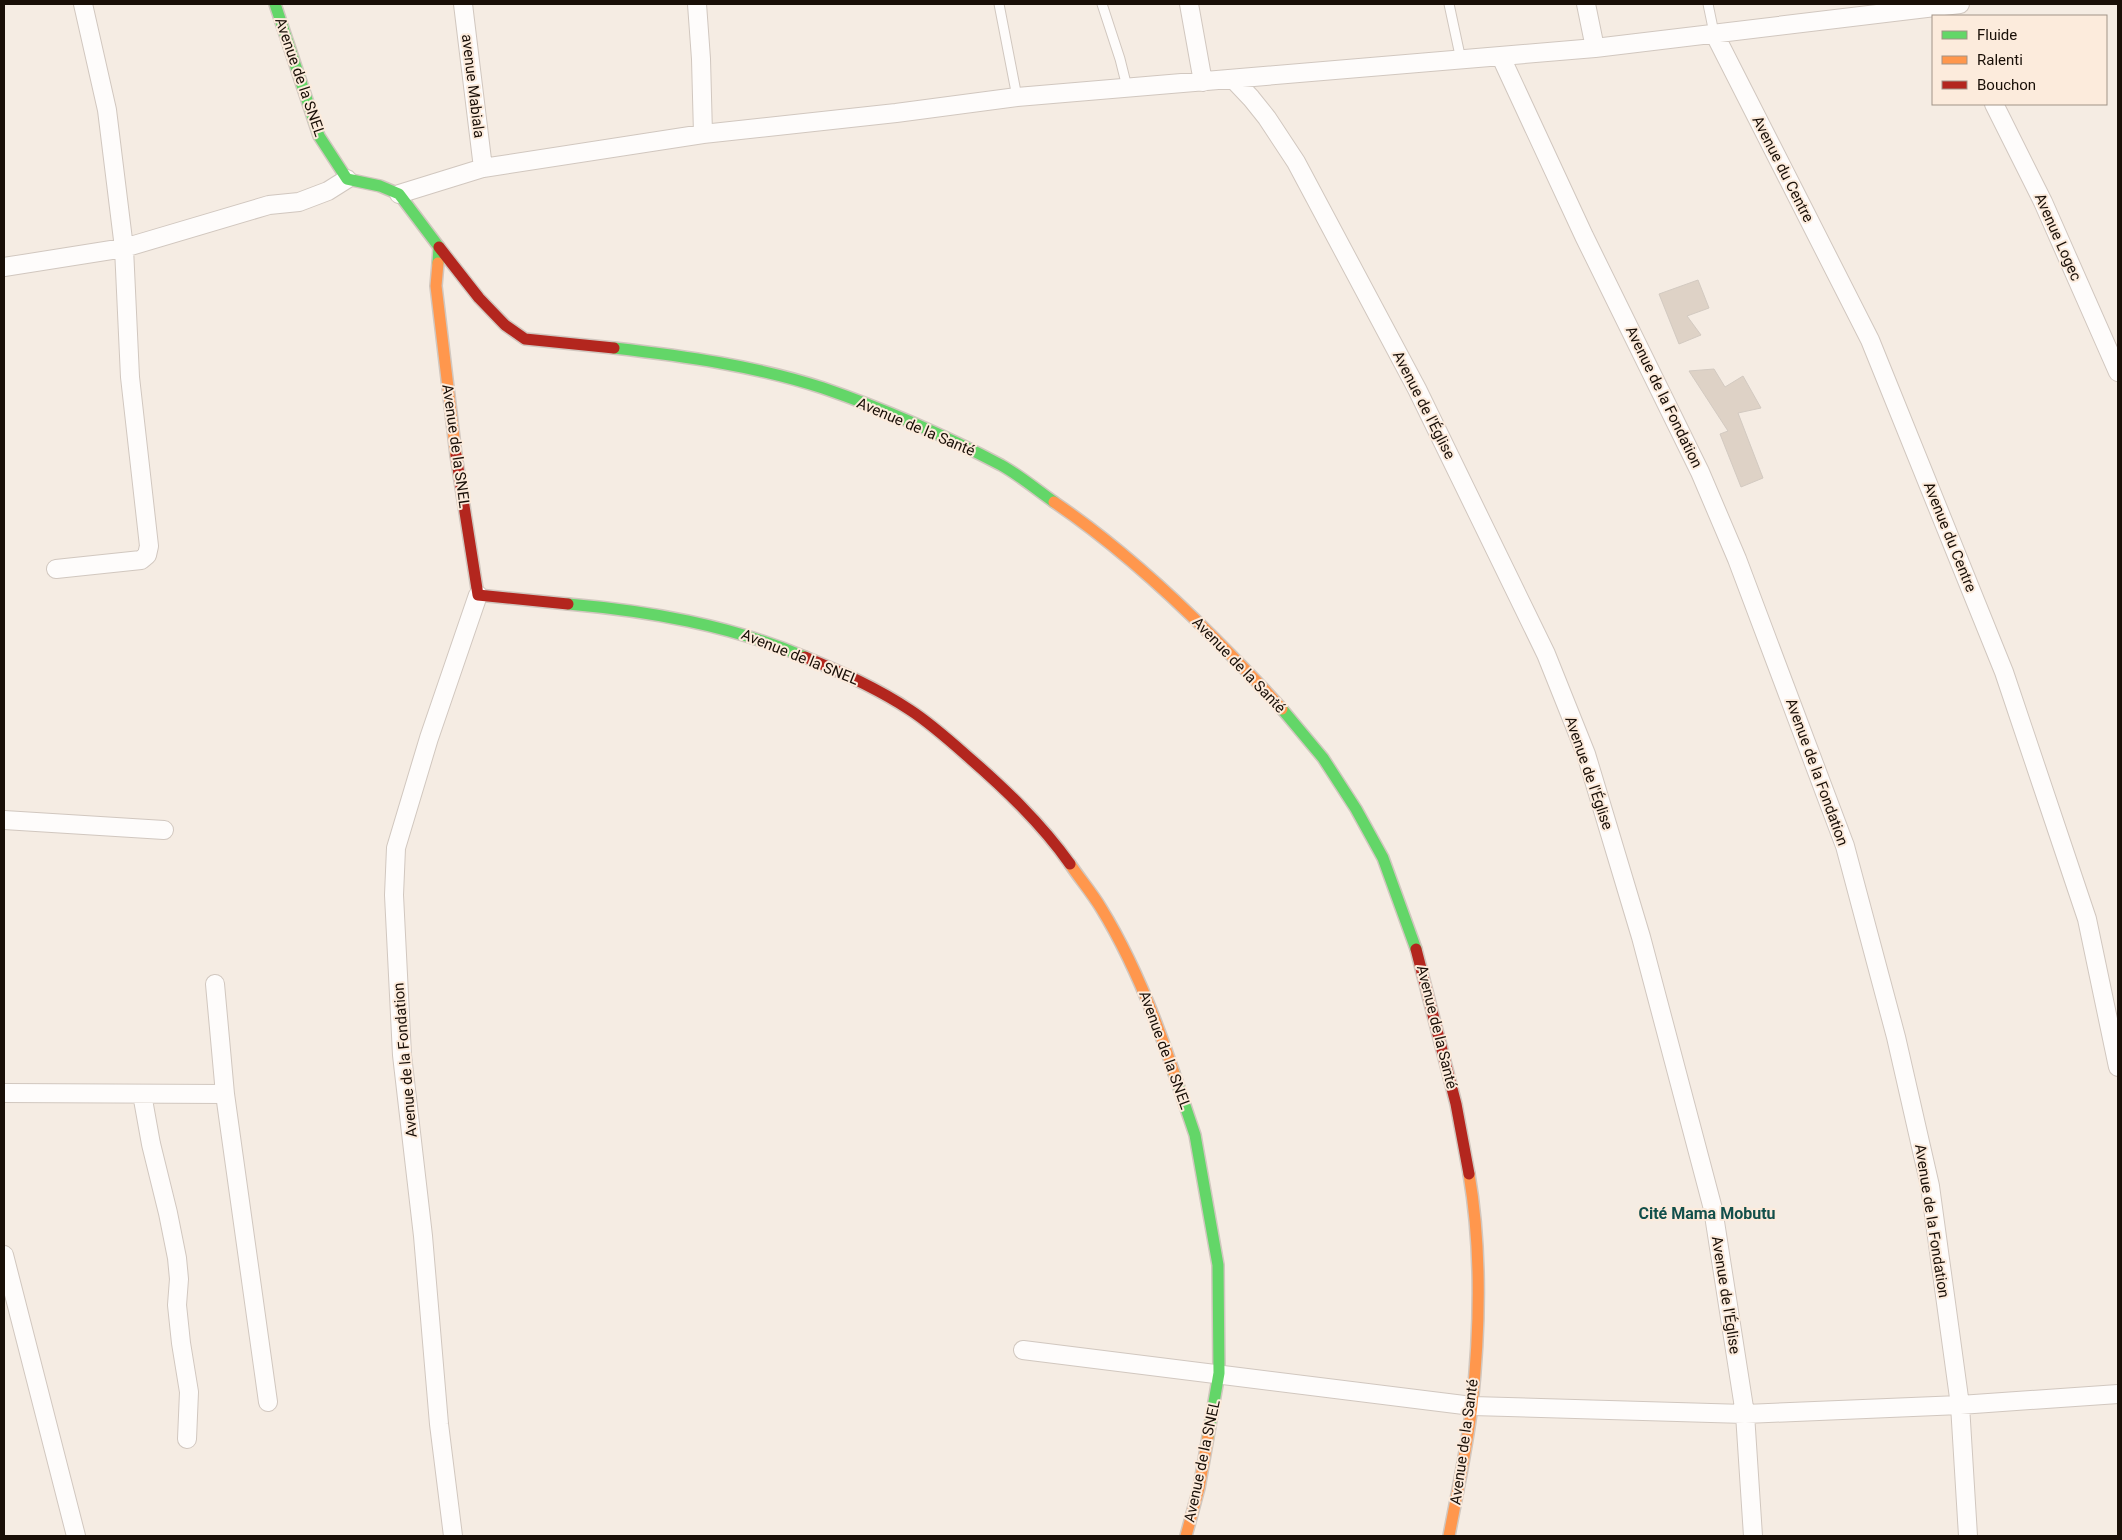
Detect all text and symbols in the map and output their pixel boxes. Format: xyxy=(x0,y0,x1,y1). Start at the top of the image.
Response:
street label: Avenue de la SNEL xyxy=(271,15,329,139)
legend xyxy=(1932,15,2107,105)
text: Fluide xyxy=(1977,26,2017,44)
street label: avenue Mabiala xyxy=(458,33,488,139)
text: Ralenti xyxy=(1977,51,2023,69)
text: Bouchon xyxy=(1977,76,2036,94)
street label: Avenue du Centre xyxy=(1748,113,1818,225)
street label: Avenue Logec xyxy=(2031,191,2085,284)
street label: Avenue de la Fondation xyxy=(1622,323,1706,471)
street label: Avenue de l'Église xyxy=(1389,348,1459,462)
street label: Avenue de la SNEL xyxy=(438,383,474,509)
street label: Avenue de la Santé xyxy=(854,394,978,460)
street label: Avenue du Centre xyxy=(1920,479,1980,595)
street label: Avenue de la Santé xyxy=(1189,613,1289,717)
street label: Avenue de la SNEL xyxy=(739,625,861,689)
street label: Avenue de la Fondation xyxy=(1782,696,1852,848)
street label: Avenue de l'Église xyxy=(1561,714,1617,832)
street label: Avenue de la Santé xyxy=(1413,963,1461,1091)
street label: Avenue de la Fondation xyxy=(389,982,421,1138)
street label: Avenue de la SNEL xyxy=(1135,988,1195,1112)
street label: Avenue de la Fondation xyxy=(1911,1143,1953,1299)
district label: Cité Mama Mobutu xyxy=(1638,1204,1776,1223)
street label: Avenue de l'Église xyxy=(1708,1235,1744,1355)
street label: Avenue de la Santé xyxy=(1446,1378,1482,1506)
street label: Avenue de la SNEL xyxy=(1180,1398,1224,1524)

